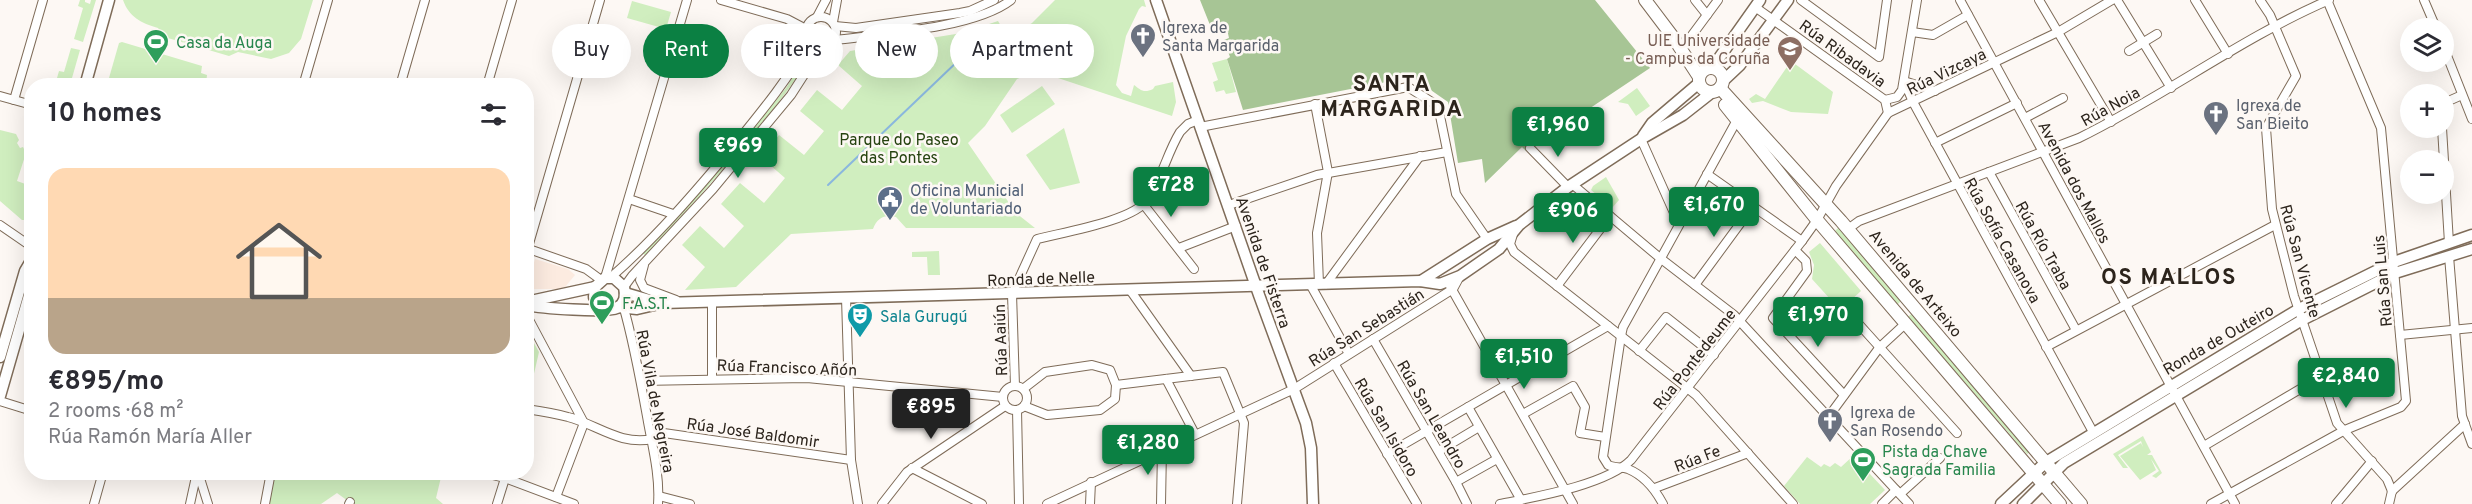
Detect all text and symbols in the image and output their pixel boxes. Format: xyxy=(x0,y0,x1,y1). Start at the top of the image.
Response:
street label: Rúa Ribadavia xyxy=(1795,16,1889,93)
map controls xyxy=(2400,18,2454,204)
button: layers xyxy=(2400,18,2454,72)
place label: Igrexa de Santa Margarida xyxy=(1162,19,1279,57)
church icon: Igrexa de Santa Margarida xyxy=(1128,21,1158,59)
chip: Buy xyxy=(552,24,631,78)
chip: Rent xyxy=(643,24,729,78)
chip: Filters xyxy=(741,24,843,78)
chip: New xyxy=(855,24,938,78)
chip: Apartment xyxy=(950,24,1094,78)
sports icon: Casa da Auga xyxy=(141,27,171,65)
place label: UIE Universidade - Campus da Coruña xyxy=(1625,32,1770,70)
place label: Casa da Auga xyxy=(176,34,272,54)
school or university icon: UIE Universidade - Campus da Coruña xyxy=(1775,34,1805,72)
street label: Rúa Vizcaya xyxy=(1904,45,1990,101)
district label: SANTA MARGARIDA xyxy=(1320,72,1464,124)
street label: Rúa Noia xyxy=(2078,83,2144,132)
button: + xyxy=(2400,84,2454,138)
place label: Igrexa de San Bieito xyxy=(2236,97,2309,135)
text: 10 homes xyxy=(48,98,162,131)
icon: filters xyxy=(477,98,510,131)
church icon: Igrexa de San Bieito xyxy=(2201,99,2231,137)
pin: €1,960 xyxy=(1509,107,1607,158)
text: €1,960 xyxy=(1526,113,1590,139)
street label: Avenida dos Mallos xyxy=(2033,118,2114,248)
pin: €969 xyxy=(702,128,774,179)
park label: Parque do Paseo das Pontes xyxy=(839,131,959,169)
text: €969 xyxy=(713,134,763,160)
button: − xyxy=(2400,150,2454,204)
pin: €728 xyxy=(1135,167,1207,218)
text: €728 xyxy=(1147,173,1195,199)
street label: Rúa Sofía Casanova xyxy=(1958,175,2044,307)
place label: Oficina Municial de Voluntariado xyxy=(910,182,1024,220)
public building icon: Oficina Municial de Voluntariado xyxy=(875,184,905,222)
pin: €1,670 xyxy=(1665,187,1763,238)
pin: €906 xyxy=(1537,193,1609,244)
text: €1,670 xyxy=(1683,193,1745,219)
street label: Avenida de Fisterra xyxy=(1230,194,1294,331)
street label: Rúa Río Traba xyxy=(2010,198,2075,294)
text: €906 xyxy=(1548,199,1598,225)
street label: Rúa San Vicente xyxy=(2274,203,2324,320)
icon: home xyxy=(225,207,333,315)
street label: Avenida de Arteixo xyxy=(1864,226,1965,342)
street label: Rúa San Luis xyxy=(2370,234,2398,328)
district label: OS MALLOS xyxy=(2101,265,2237,292)
street label: Ronda de Nelle xyxy=(987,268,1095,292)
street label: Rúa San Sebastián xyxy=(1306,285,1429,372)
sports icon: F.A.S.T. xyxy=(587,288,617,326)
place label: F.A.S.T. xyxy=(622,295,670,315)
pin: €1,970 xyxy=(1769,297,1867,348)
theatre icon: Sala Gurugú xyxy=(845,301,875,339)
street label: Ronda de Outeiro xyxy=(2160,301,2278,381)
street label: Rúa Aaiún xyxy=(991,303,1013,376)
text: €1,970 xyxy=(1787,303,1849,329)
street label: Rúa Pontedeume xyxy=(1650,306,1741,415)
place label: Sala Gurugú xyxy=(880,308,968,328)
street label: Rúa Vila de Negreira xyxy=(630,328,678,475)
pin: €1,510 xyxy=(1475,339,1573,390)
text: €1,510 xyxy=(1494,345,1554,371)
street label: Rúa Francisco Añón xyxy=(716,357,858,381)
street label: Rúa San Leandro xyxy=(1391,357,1469,473)
pin: €2,840 xyxy=(2297,358,2395,409)
text: €2,840 xyxy=(2312,364,2380,390)
text: €895/mo xyxy=(48,366,164,399)
street label: Rúa San Isidoro xyxy=(1349,375,1422,481)
pin: €895 xyxy=(895,389,967,440)
text: €895 xyxy=(906,395,956,421)
text: 2 rooms · 68 m² xyxy=(48,399,184,425)
place label: Igrexa de San Rosendo xyxy=(1850,404,1943,442)
church icon: Igrexa de San Rosendo xyxy=(1815,406,1845,444)
street label: Rúa José Baldomir xyxy=(685,415,820,453)
text: Rúa Ramón María Aller xyxy=(48,425,252,451)
pin: €1,280 xyxy=(1099,425,1197,476)
text: €1,280 xyxy=(1116,431,1180,457)
street label: Rúa Fe xyxy=(1672,442,1724,478)
place label: Pista da Chave Sagrada Familia xyxy=(1882,443,1996,481)
sports icon: Pista da Chave Sagrada Familia xyxy=(1848,445,1878,483)

